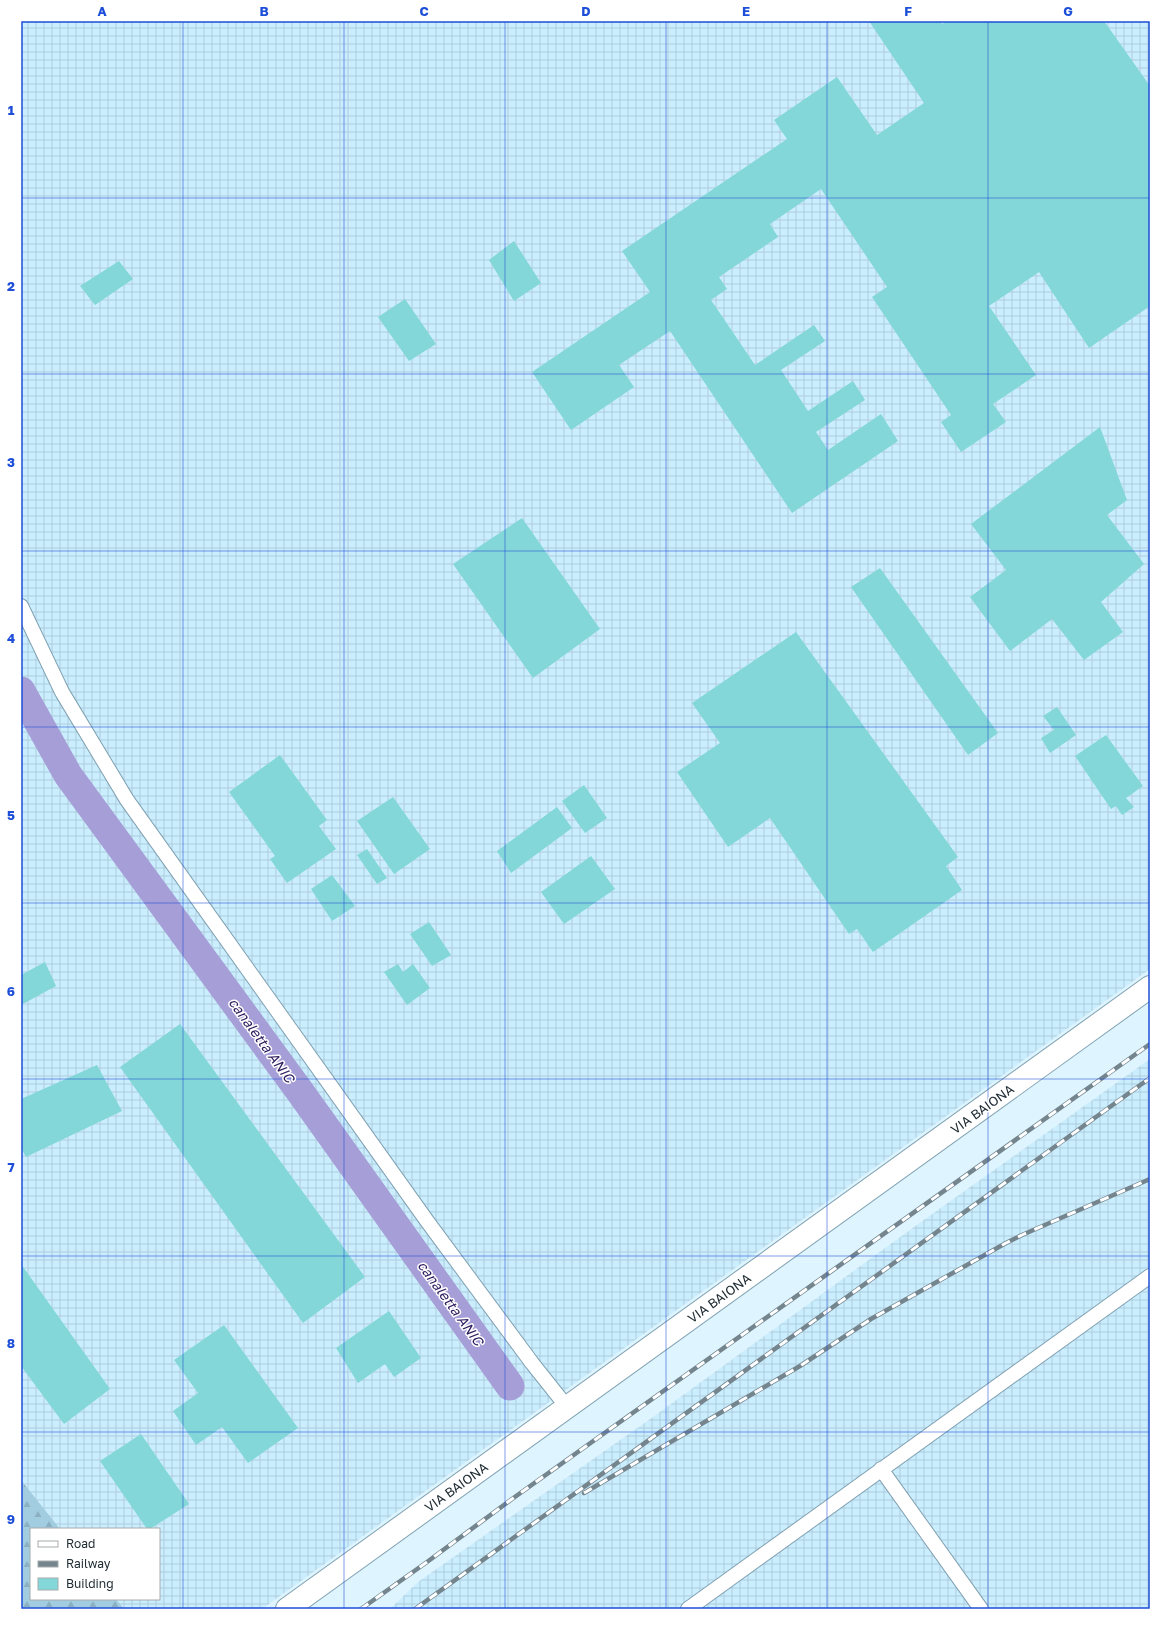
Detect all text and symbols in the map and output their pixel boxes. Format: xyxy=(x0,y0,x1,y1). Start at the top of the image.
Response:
text: A xyxy=(97,3,107,19)
text: B xyxy=(259,3,269,19)
text: C xyxy=(419,3,429,19)
text: D xyxy=(581,3,591,19)
text: E xyxy=(742,3,750,19)
text: F xyxy=(904,3,912,19)
text: G xyxy=(1063,3,1073,19)
text: 1 xyxy=(8,102,15,118)
text: 2 xyxy=(7,278,15,294)
text: 3 xyxy=(7,454,15,470)
text: 4 xyxy=(7,630,15,646)
text: 5 xyxy=(7,807,15,823)
text: 6 xyxy=(7,983,15,999)
water label: canaletta ANIC xyxy=(225,994,299,1087)
street label: VIA BAIONA xyxy=(947,1081,1017,1137)
text: 7 xyxy=(7,1159,15,1175)
water label: canaletta ANIC xyxy=(414,1257,488,1350)
street label: VIA BAIONA xyxy=(684,1270,754,1326)
text: 8 xyxy=(7,1335,15,1351)
street label: VIA BAIONA xyxy=(421,1459,491,1515)
text: 9 xyxy=(7,1511,15,1527)
legend xyxy=(30,1528,160,1600)
text: Road xyxy=(66,1536,95,1551)
text: Railway xyxy=(66,1556,111,1571)
text: Building xyxy=(66,1576,114,1591)

